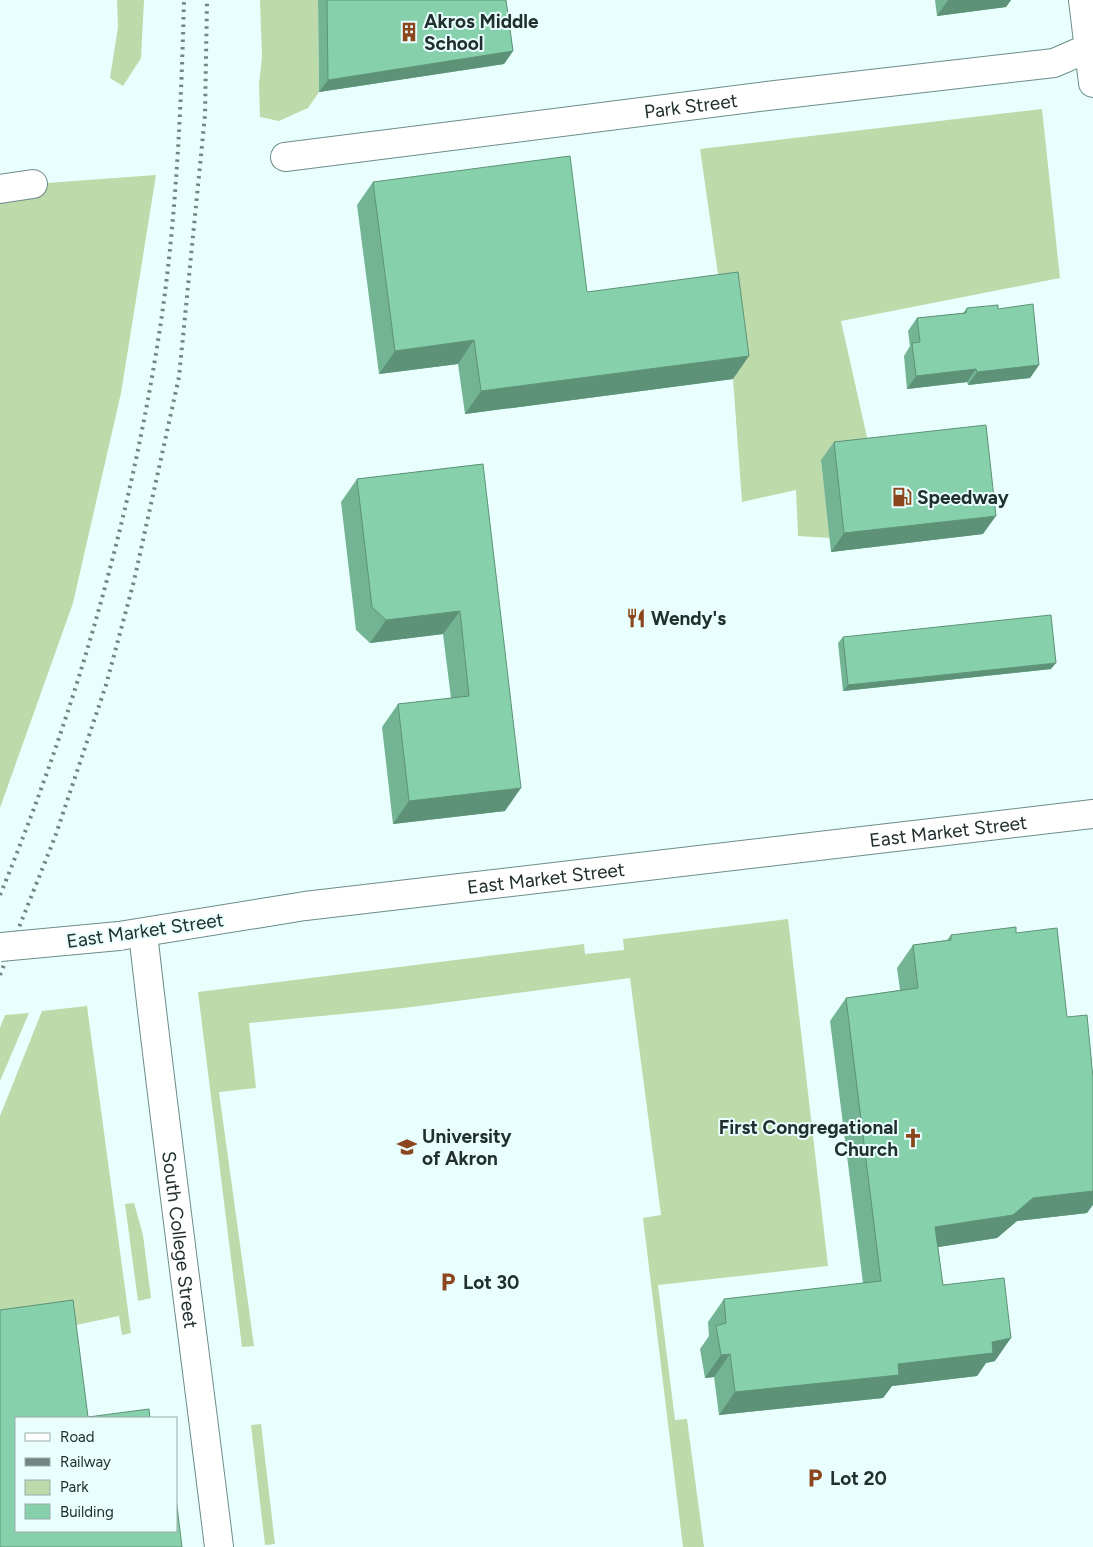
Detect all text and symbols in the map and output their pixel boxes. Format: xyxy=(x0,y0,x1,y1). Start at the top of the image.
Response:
place label: Akros Middle School xyxy=(424,10,539,55)
building icon: Akros Middle School xyxy=(398,21,420,43)
street label: Park Street xyxy=(643,89,739,123)
fuel station icon: Speedway xyxy=(891,486,913,508)
place label: Speedway xyxy=(917,486,1009,509)
restaurant icon: Wendy's xyxy=(625,607,647,629)
place label: Wendy's xyxy=(651,607,726,630)
street label: East Market Street xyxy=(868,811,1028,852)
street label: East Market Street xyxy=(466,858,626,899)
street label: East Market Street xyxy=(65,908,225,953)
place label: First Congregational Church xyxy=(719,1116,898,1161)
place label: University of Akron xyxy=(422,1125,512,1170)
church icon: First Congregational Church xyxy=(902,1127,924,1149)
school or university icon: University of Akron xyxy=(396,1136,418,1158)
street label: South College Street xyxy=(157,1150,202,1330)
parking icon: Lot 30 xyxy=(437,1271,459,1293)
place label: Lot 30 xyxy=(463,1271,519,1294)
legend xyxy=(15,1417,178,1532)
text: Road xyxy=(60,1428,95,1446)
text: Railway xyxy=(60,1453,111,1471)
parking icon: Lot 20 xyxy=(804,1467,826,1489)
place label: Lot 20 xyxy=(830,1467,887,1490)
text: Park xyxy=(60,1478,89,1496)
text: Building xyxy=(60,1503,114,1521)

